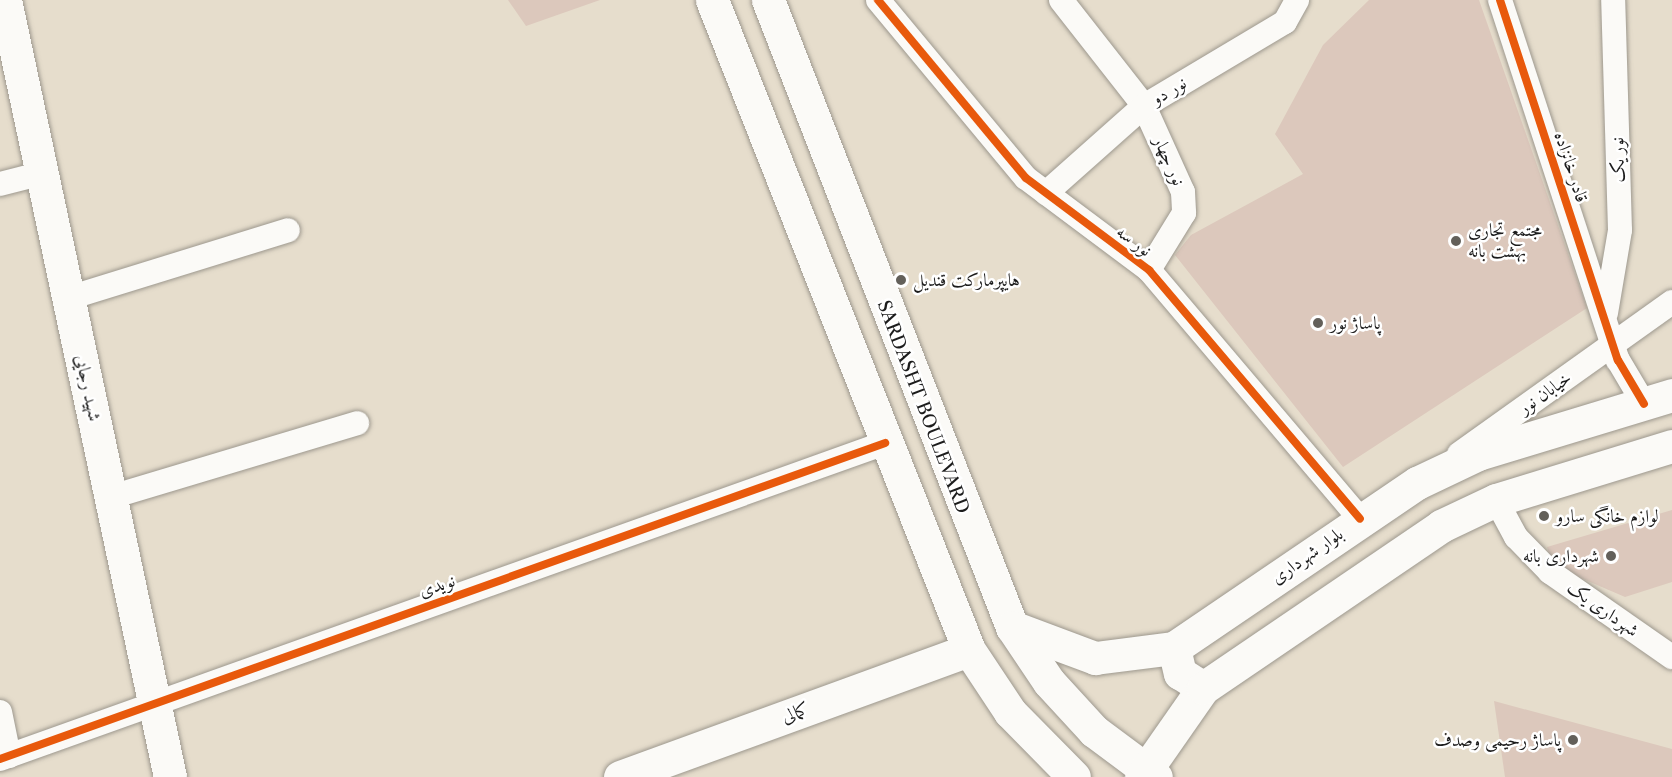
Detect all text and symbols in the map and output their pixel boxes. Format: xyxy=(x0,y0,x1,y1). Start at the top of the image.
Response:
street label: نور دو xyxy=(1148,72,1190,110)
street label: قادر خانزاده xyxy=(1549,129,1593,205)
street label: نور چهار xyxy=(1149,133,1189,189)
street label: نور یک xyxy=(1607,137,1629,183)
place label: مجتمع تجاری بهشت بانه xyxy=(1468,220,1542,262)
street label: نور سه xyxy=(1112,221,1156,261)
marker: مجتمع تجاری بهشت بانه xyxy=(1449,234,1463,248)
place label: هایپرمارکت قندیل xyxy=(913,269,1020,291)
marker: هایپرمارکت قندیل xyxy=(894,273,908,287)
street label: SARDASHT BOULEVARD xyxy=(872,297,974,517)
place label: پاساژ نور xyxy=(1330,312,1381,334)
marker: پاساژ نور xyxy=(1311,316,1325,330)
street label: شهید رجایی xyxy=(70,353,106,423)
street label: خیابان نور xyxy=(1514,367,1576,419)
place label: لوازم خانگى سارو xyxy=(1556,505,1659,527)
marker: لوازم خانگى سارو xyxy=(1537,509,1551,523)
street label: بلوار شهرداری xyxy=(1267,523,1347,589)
place label: شهرداری بانه xyxy=(1523,545,1599,567)
marker: شهرداری بانه xyxy=(1604,549,1618,563)
street label: نویدی xyxy=(416,570,458,602)
street label: شهرداری یک xyxy=(1563,577,1643,641)
street label: کمالی xyxy=(779,698,811,728)
place label: پاساژ رحیمی وصدف xyxy=(1434,729,1561,751)
marker: پاساژ رحیمی وصدف xyxy=(1566,733,1580,747)

